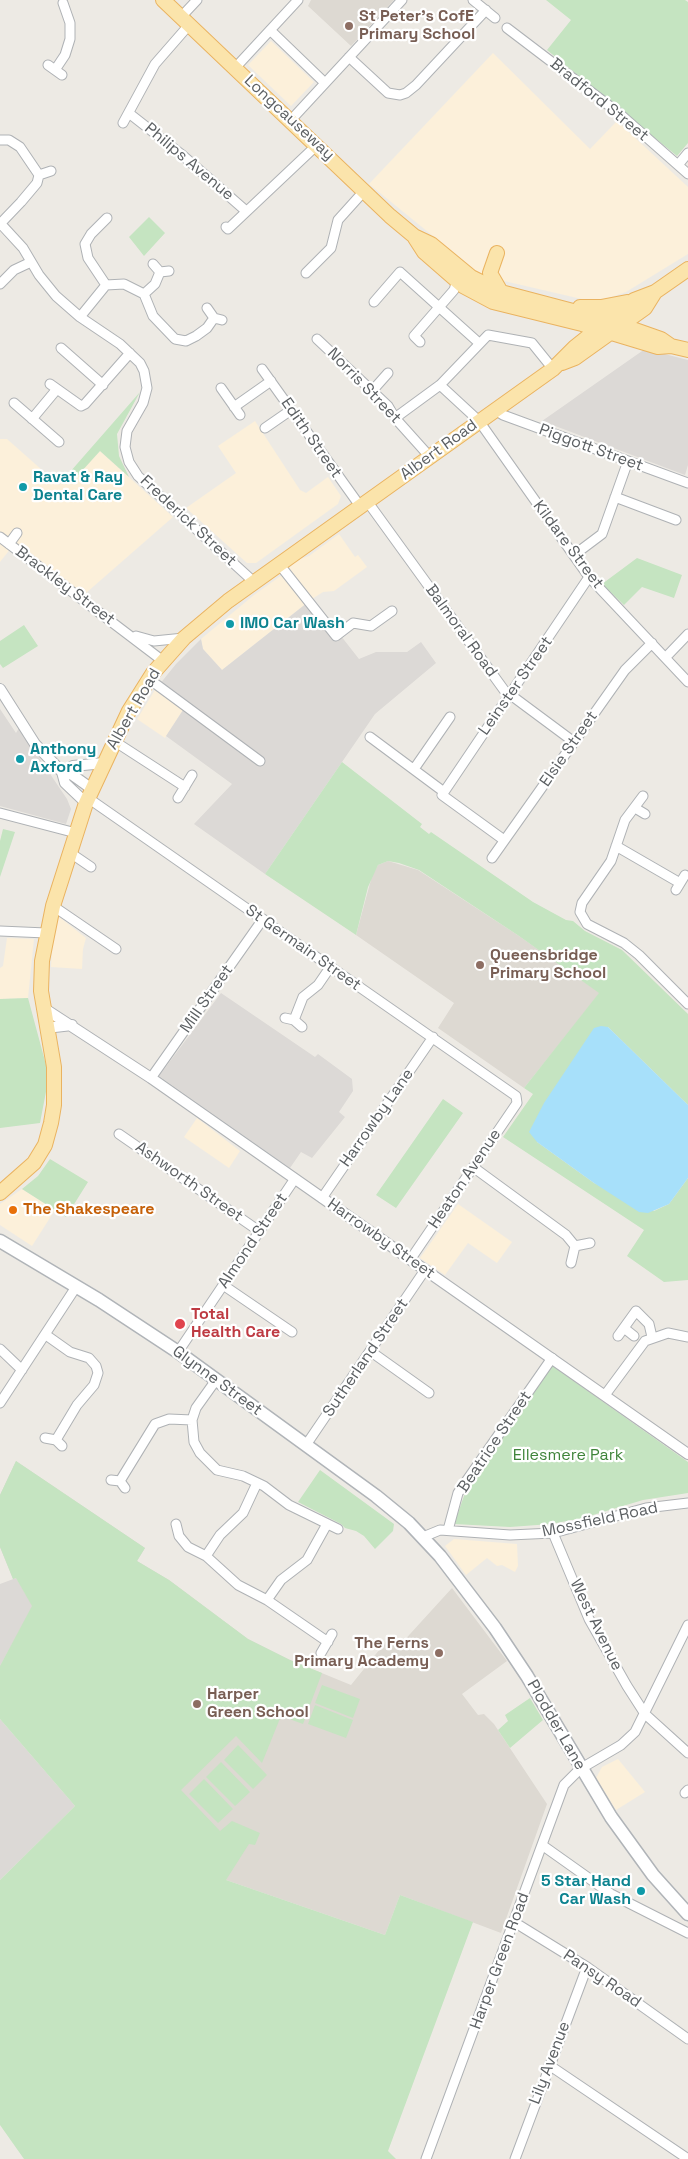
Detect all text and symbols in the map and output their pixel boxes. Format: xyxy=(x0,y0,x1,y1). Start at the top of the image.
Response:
place label: St Peter's CofE Primary School xyxy=(359,7,475,45)
marker: St Peter's CofE Primary School xyxy=(343,20,355,32)
street label: Bradford Street xyxy=(546,54,652,146)
street label: Longcauseway xyxy=(240,71,338,165)
street label: Philips Avenue xyxy=(140,119,238,205)
street label: Norris Street xyxy=(323,344,405,428)
street label: Edith Street xyxy=(276,394,346,482)
street label: Albert Road xyxy=(397,416,481,484)
street label: Piggott Street xyxy=(536,420,646,476)
place label: Ravat & Ray Dental Care xyxy=(33,468,123,506)
street label: Frederick Street xyxy=(136,471,240,571)
marker: Ravat & Ray Dental Care xyxy=(17,481,29,493)
street label: Kildare Street xyxy=(529,497,607,593)
street label: Brackley Street xyxy=(11,542,119,630)
street label: Balmoral Road xyxy=(421,581,501,681)
place label: IMO Car Wash xyxy=(240,614,345,634)
marker: IMO Car Wash xyxy=(224,618,236,630)
street label: Leinster Street xyxy=(475,633,557,739)
street label: Albert Road xyxy=(103,665,165,753)
street label: Elsie Street xyxy=(536,708,602,790)
place label: Anthony Axford xyxy=(30,740,96,778)
marker: Anthony Axford xyxy=(14,753,26,765)
street label: St Germain Street xyxy=(241,901,365,995)
place label: Queensbridge Primary School xyxy=(490,946,606,984)
marker: Queensbridge Primary School xyxy=(474,959,486,971)
street label: Mill Street xyxy=(177,961,237,1037)
street label: Harrowby Lane xyxy=(336,1065,418,1171)
street label: Heaton Avenue xyxy=(425,1126,505,1232)
street label: Ashworth Street xyxy=(131,1138,247,1226)
street label: Almond Street xyxy=(214,1190,292,1292)
street label: Harrowby Street xyxy=(323,1195,439,1283)
place label: The Shakespeare xyxy=(23,1200,154,1220)
marker: The Shakespeare xyxy=(7,1204,19,1216)
street label: Sutherland Street xyxy=(319,1295,413,1421)
place label: Total Health Care xyxy=(191,1305,280,1343)
marker: Total Health Care xyxy=(173,1317,187,1331)
street label: Glynne Street xyxy=(168,1342,266,1420)
street label: Beatrice Street xyxy=(454,1388,536,1496)
park label: Ellesmere Park xyxy=(513,1446,623,1466)
street label: Mossfield Road xyxy=(540,1498,660,1542)
street label: West Avenue xyxy=(566,1576,626,1674)
place label: The Ferns Primary Academy xyxy=(294,1634,429,1672)
marker: The Ferns Primary Academy xyxy=(433,1647,445,1659)
street label: Plodder Lane xyxy=(522,1677,590,1773)
place label: Harper Green School xyxy=(207,1685,309,1723)
marker: Harper Green School xyxy=(191,1698,203,1710)
place label: 5 Star Hand Car Wash xyxy=(541,1872,631,1910)
marker: 5 Star Hand Car Wash xyxy=(635,1885,647,1897)
street label: Harper Green Road xyxy=(466,1890,534,2032)
street label: Pansy Road xyxy=(559,1946,645,2012)
street label: Lily Avenue xyxy=(525,2019,575,2107)

